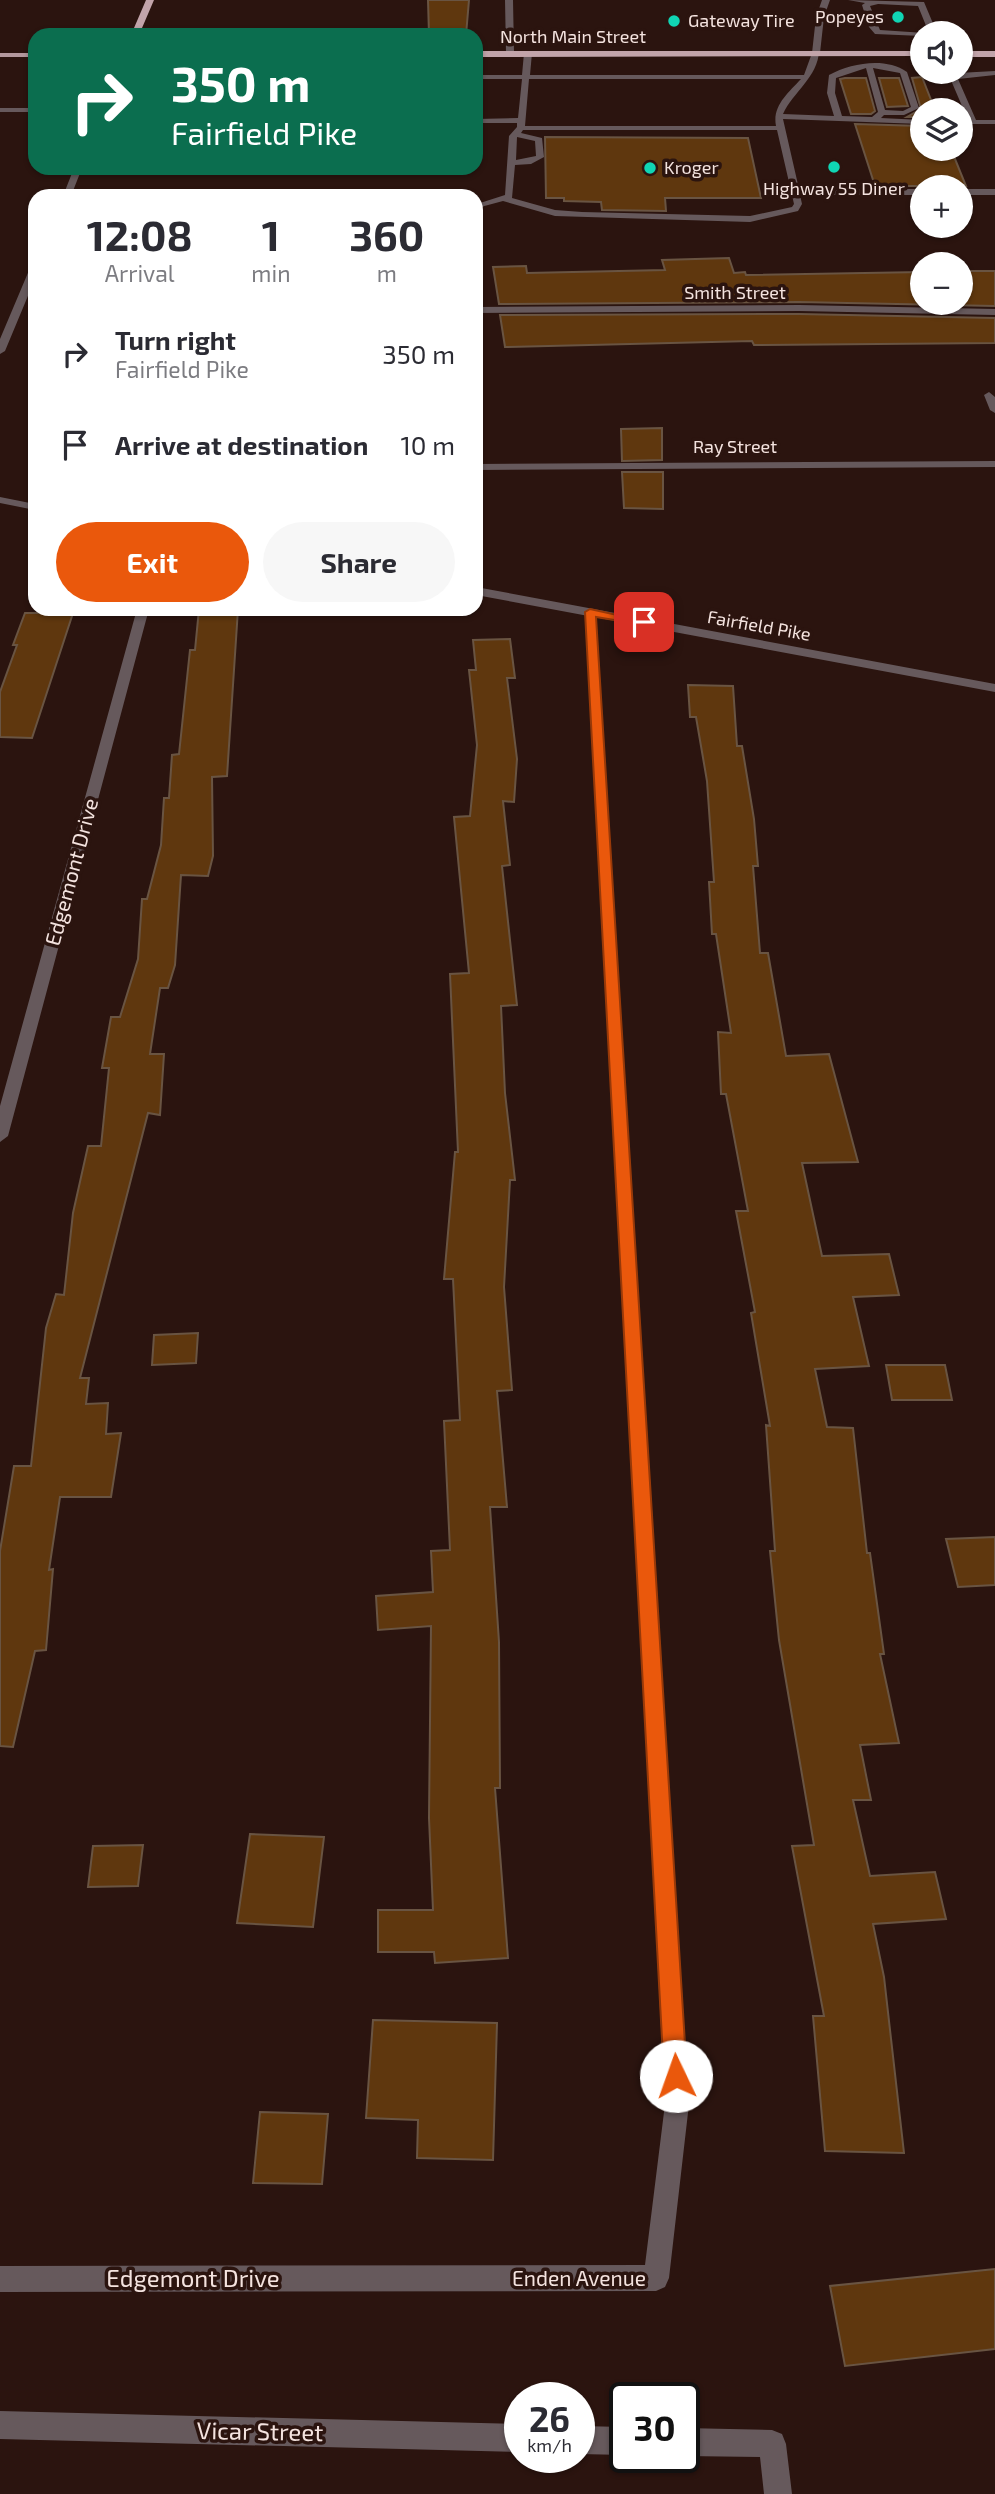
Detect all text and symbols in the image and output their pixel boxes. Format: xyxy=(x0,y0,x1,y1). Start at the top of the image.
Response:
place label: Popeyes xyxy=(815,5,884,27)
place label: Gateway Tire xyxy=(688,9,795,31)
marker: Popeyes xyxy=(890,9,906,25)
marker: Gateway Tire xyxy=(666,13,682,29)
map controls xyxy=(910,21,973,315)
button: sound xyxy=(910,21,973,84)
street label: North Main Street xyxy=(500,25,646,47)
text: 350 m xyxy=(171,53,311,112)
icon: right xyxy=(56,56,147,147)
button: layers xyxy=(910,98,973,161)
text: Fairfield Pike xyxy=(171,113,357,151)
place label: Kroger xyxy=(664,156,719,178)
marker: Highway 55 Diner xyxy=(826,159,842,175)
marker: Kroger xyxy=(642,160,658,176)
button: + xyxy=(910,175,973,238)
place label: Highway 55 Diner xyxy=(763,177,905,199)
text: 12:08 xyxy=(87,209,193,259)
text: 1 xyxy=(262,209,280,259)
text: 360 xyxy=(349,209,424,259)
button: − xyxy=(910,252,973,315)
text: Arrival xyxy=(105,259,175,287)
text: min xyxy=(251,259,291,287)
text: m xyxy=(377,259,397,287)
street label: Smith Street xyxy=(684,281,786,303)
text: Turn right xyxy=(115,324,236,355)
icon: right xyxy=(56,335,94,373)
text: 350 m xyxy=(382,338,455,369)
text: Fairfield Pike xyxy=(115,355,249,383)
icon: arrive xyxy=(56,426,94,464)
text: Arrive at destination xyxy=(115,429,368,460)
text: 10 m xyxy=(400,429,455,460)
street label: Ray Street xyxy=(693,435,777,457)
button: Exit xyxy=(56,522,249,602)
button: Share xyxy=(263,522,455,602)
pin xyxy=(614,592,674,652)
icon: arrive xyxy=(625,603,663,641)
street label: Fairfield Pike xyxy=(706,605,813,645)
street label: Edgemont Drive xyxy=(39,795,102,948)
position arrow xyxy=(639,2039,713,2113)
street label: Edgemont Drive xyxy=(106,2263,280,2292)
street label: Enden Avenue xyxy=(512,2265,646,2290)
speed limit sign: 30 xyxy=(609,2382,700,2473)
text: 26 xyxy=(529,2397,570,2439)
street label: Vicar Street xyxy=(196,2415,324,2446)
text: km/h xyxy=(527,2434,572,2456)

